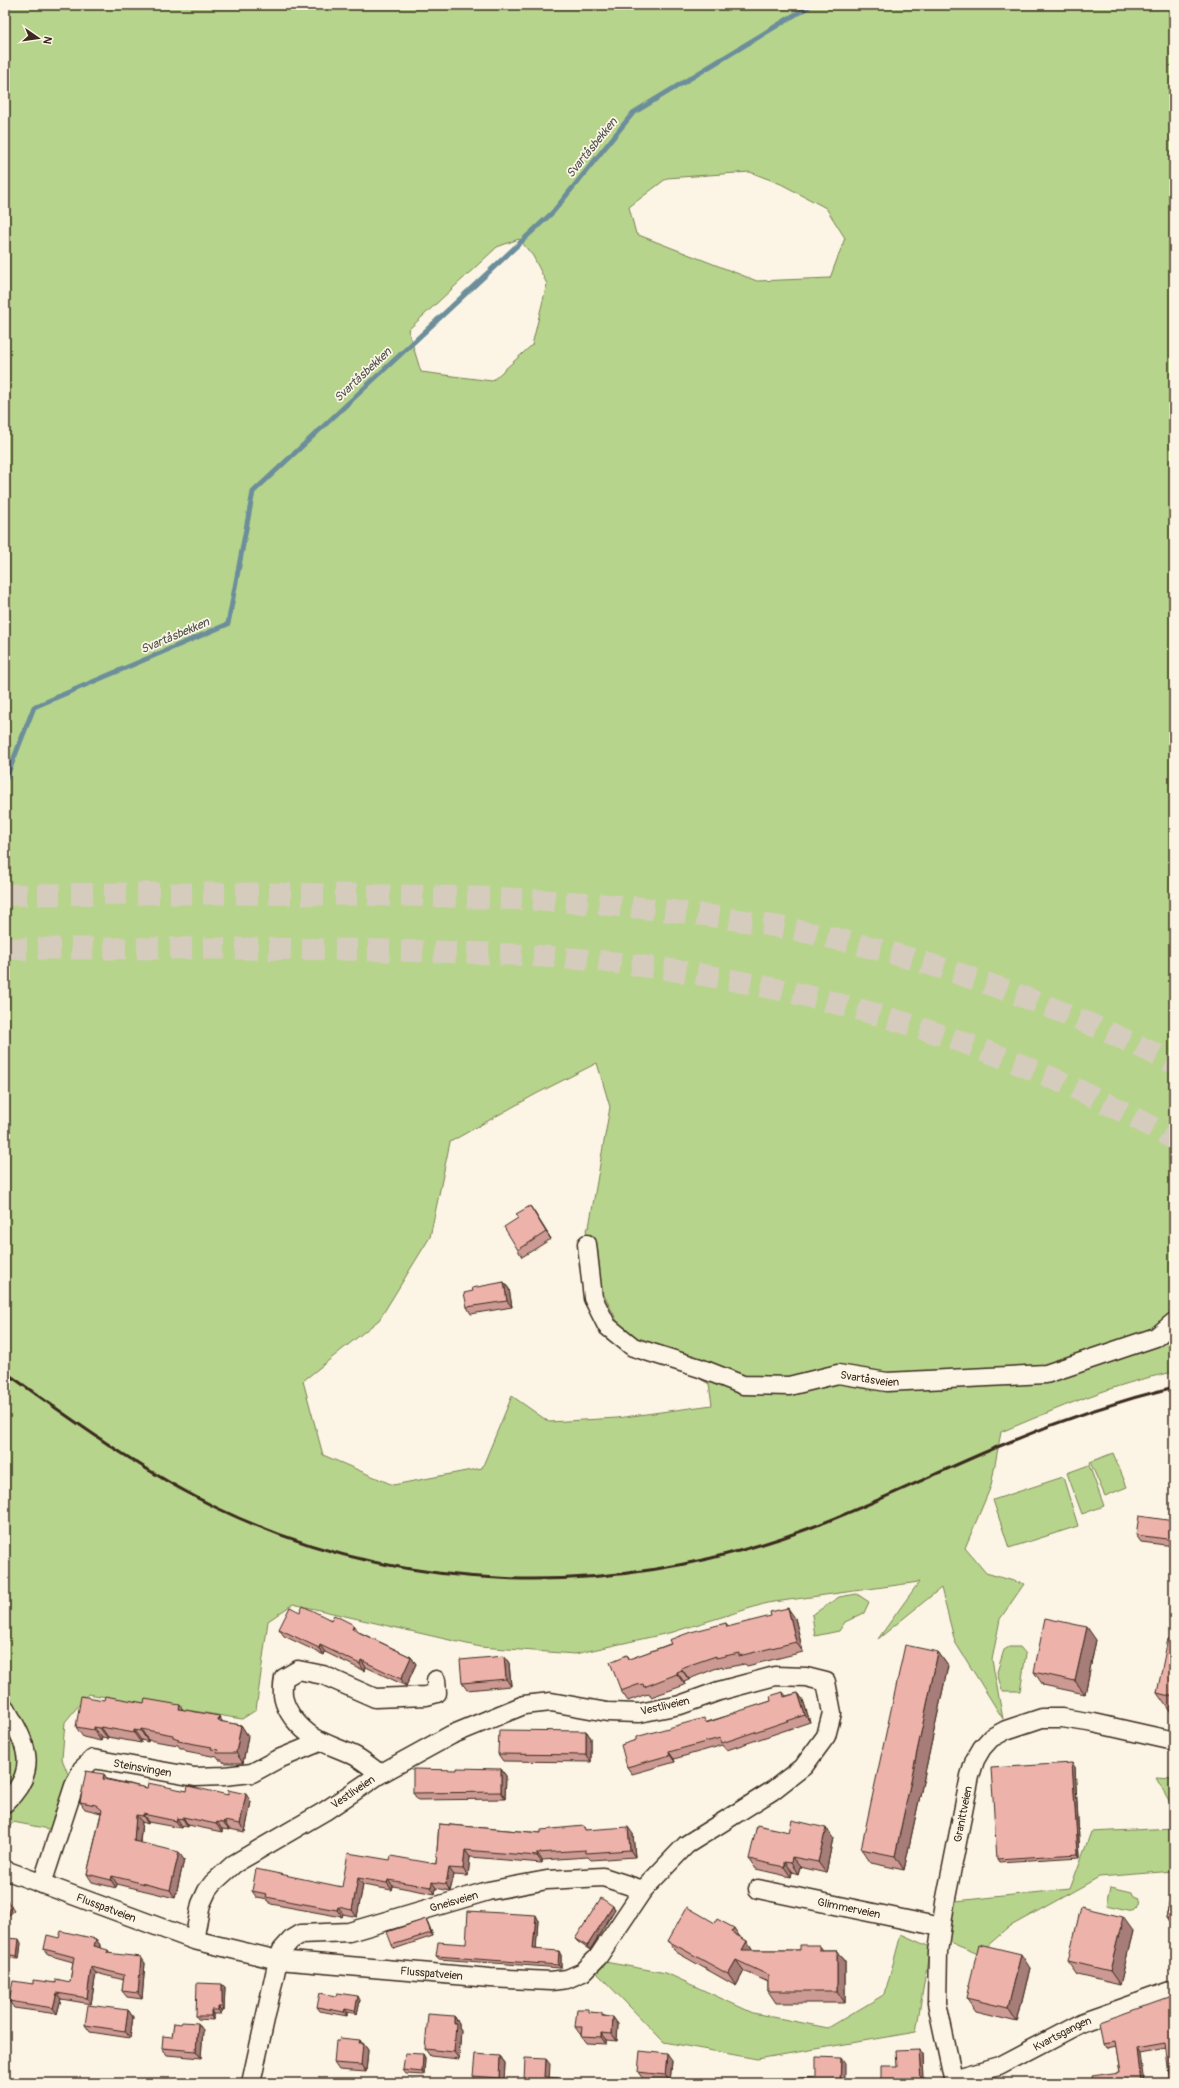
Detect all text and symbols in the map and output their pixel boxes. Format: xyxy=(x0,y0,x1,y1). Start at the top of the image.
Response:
north arrow xyxy=(18,18,58,58)
text: N xyxy=(40,35,54,46)
water label: Svartåsbekken xyxy=(563,114,622,181)
water label: Svartåsbekken xyxy=(331,344,396,405)
water label: Svartåsbekken xyxy=(138,614,213,657)
street label: Svartåsveien xyxy=(839,1368,899,1389)
street label: Vestliveien xyxy=(639,1694,691,1718)
street label: Steinsvingen xyxy=(112,1756,173,1779)
street label: Vestliveien xyxy=(329,1773,377,1811)
street label: Granittveien xyxy=(951,1785,974,1843)
street label: Gneisveien xyxy=(428,1888,479,1914)
street label: Flusspatveien xyxy=(75,1890,138,1925)
street label: Glimmerveien xyxy=(816,1895,882,1921)
street label: Flusspatveien xyxy=(400,1964,463,1982)
street label: Kvartsgangen xyxy=(1031,2013,1093,2053)

